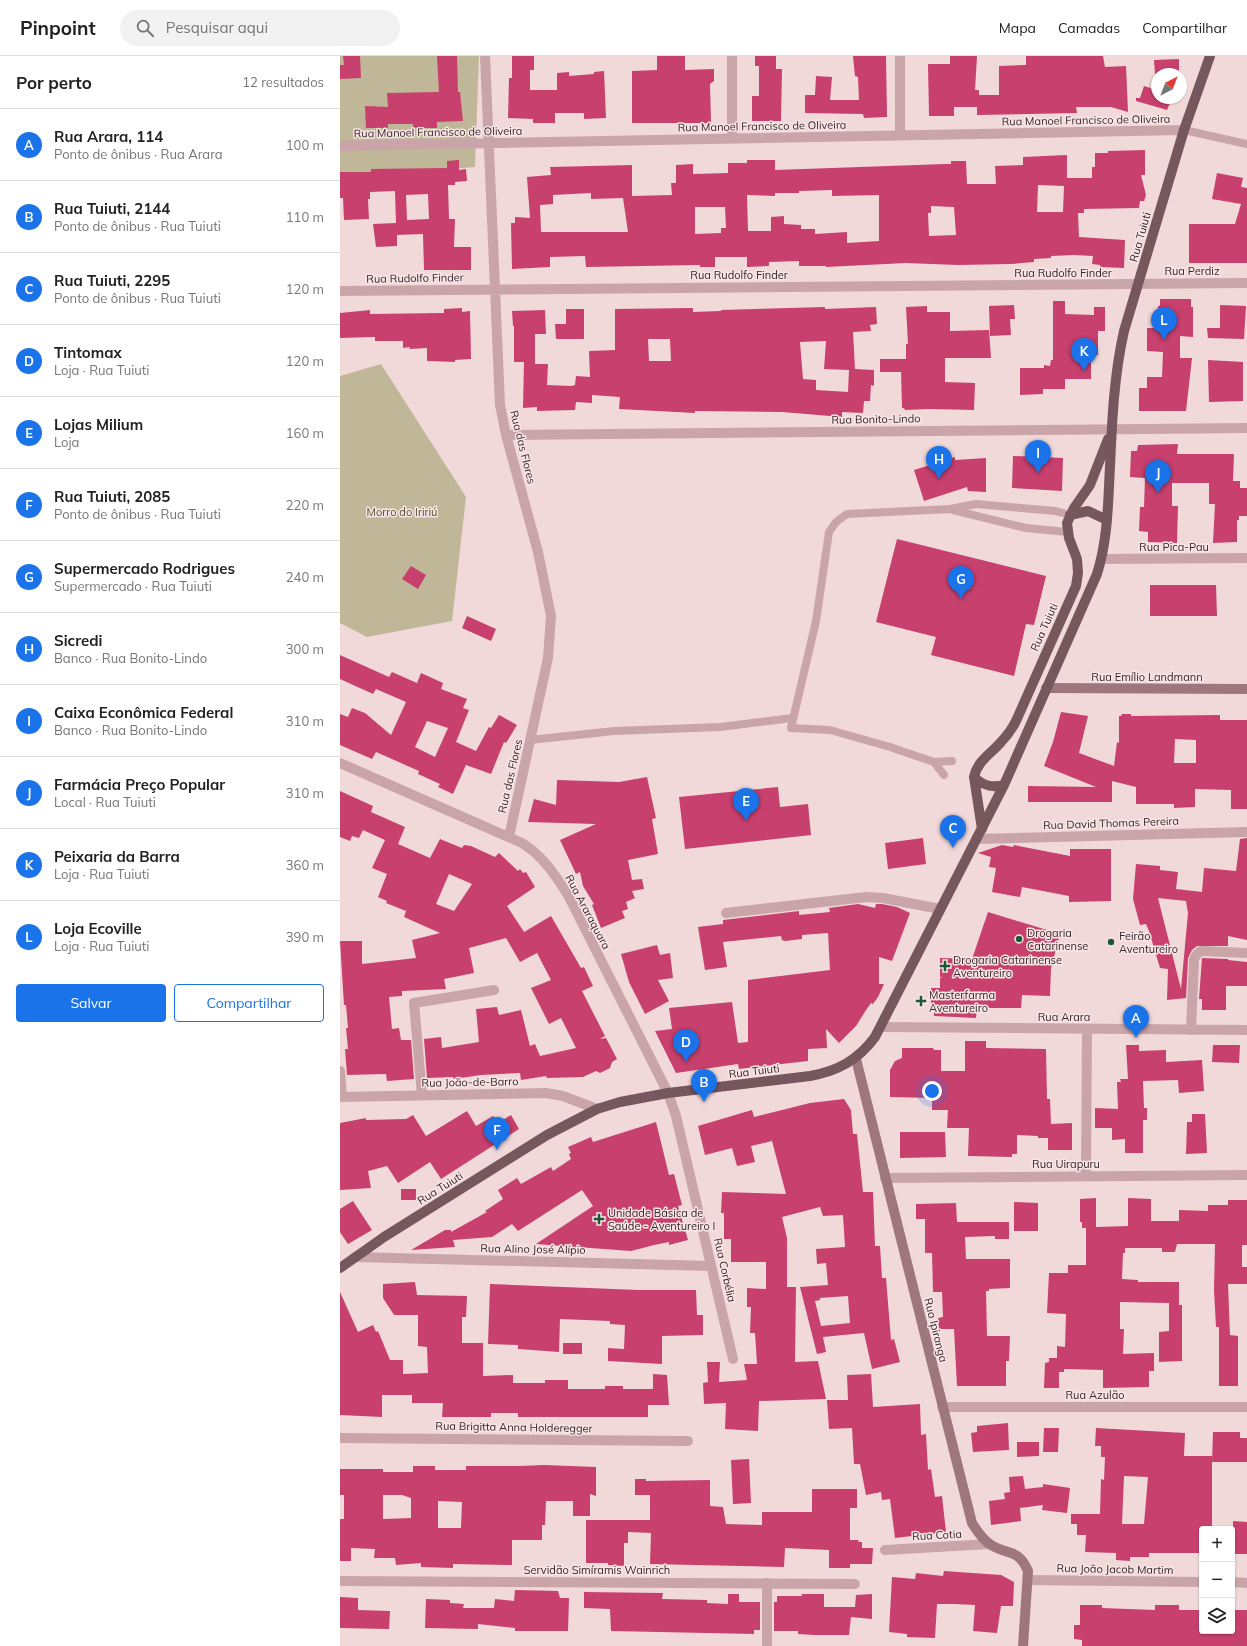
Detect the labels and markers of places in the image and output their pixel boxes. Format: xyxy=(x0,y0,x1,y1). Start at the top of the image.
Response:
pin: L xyxy=(1151,307,1177,340)
pin: K xyxy=(1071,338,1097,371)
pin: I xyxy=(1025,440,1051,473)
pin: H xyxy=(926,446,952,479)
pin: J xyxy=(1145,460,1171,493)
pin: G xyxy=(948,566,974,599)
pin: E xyxy=(733,788,759,821)
pin: C xyxy=(940,815,966,848)
place label: Drogaria Catarinense xyxy=(1027,926,1088,953)
place label: Feirão Aventureiro xyxy=(1119,929,1178,956)
marker: Drogaria Catarinense xyxy=(1014,934,1024,944)
marker: Feirão Aventureiro xyxy=(1106,937,1116,947)
place label: Drogaria Catarinense Aventureiro xyxy=(953,953,1062,980)
marker: Drogaria Catarinense Aventureiro xyxy=(940,961,950,971)
place label: Masterfarma Aventureiro xyxy=(929,988,995,1015)
marker: Masterfarma Aventureiro xyxy=(916,996,926,1006)
pin: A xyxy=(1123,1005,1149,1038)
pin: D xyxy=(673,1029,699,1062)
pin: B xyxy=(691,1069,717,1102)
pin: F xyxy=(484,1117,510,1150)
place label: Unidade Básica de Saúde - Aventureiro I xyxy=(608,1206,715,1233)
marker: Unidade Básica de Saúde - Aventureiro I xyxy=(593,1213,605,1225)

